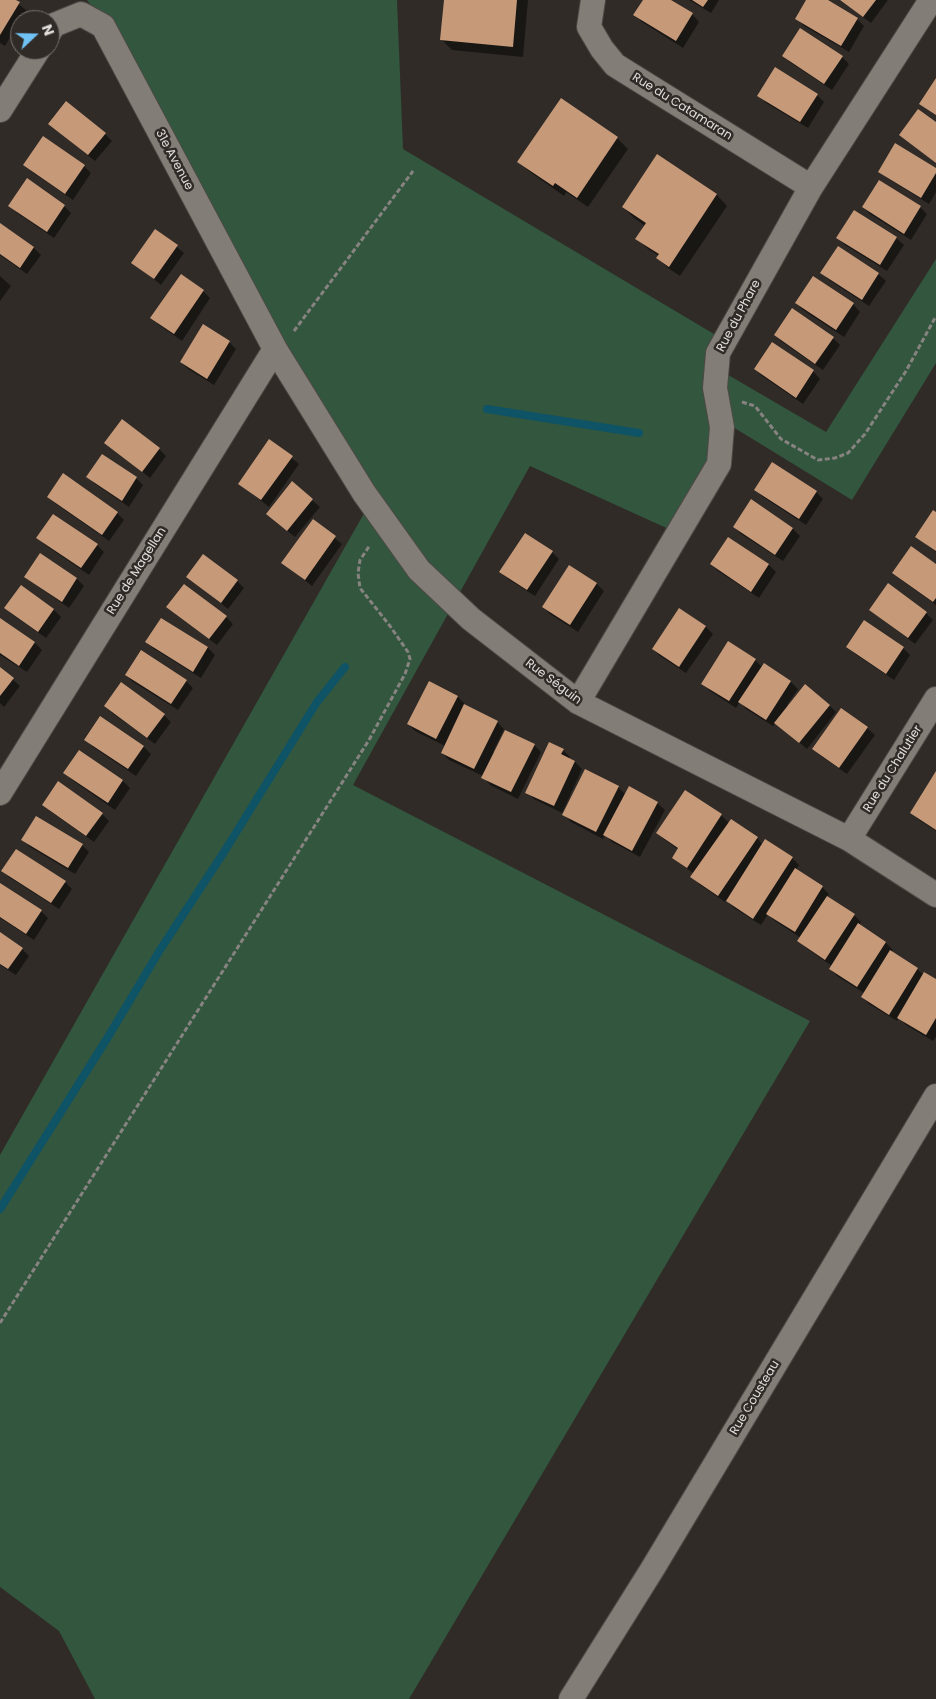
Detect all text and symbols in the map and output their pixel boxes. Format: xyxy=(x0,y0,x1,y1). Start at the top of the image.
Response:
north arrow xyxy=(10,10,60,60)
text: N xyxy=(37,21,59,38)
street label: Rue du Catamaran xyxy=(629,70,735,144)
street label: 31e Avenue xyxy=(152,127,196,193)
street label: Rue du Phare xyxy=(714,278,764,354)
street label: Rue de Magellan xyxy=(104,525,170,617)
street label: Rue Séguin xyxy=(522,656,584,708)
street label: Rue du Chalutier xyxy=(861,723,925,815)
street label: Rue Cousteau xyxy=(727,1358,783,1438)

